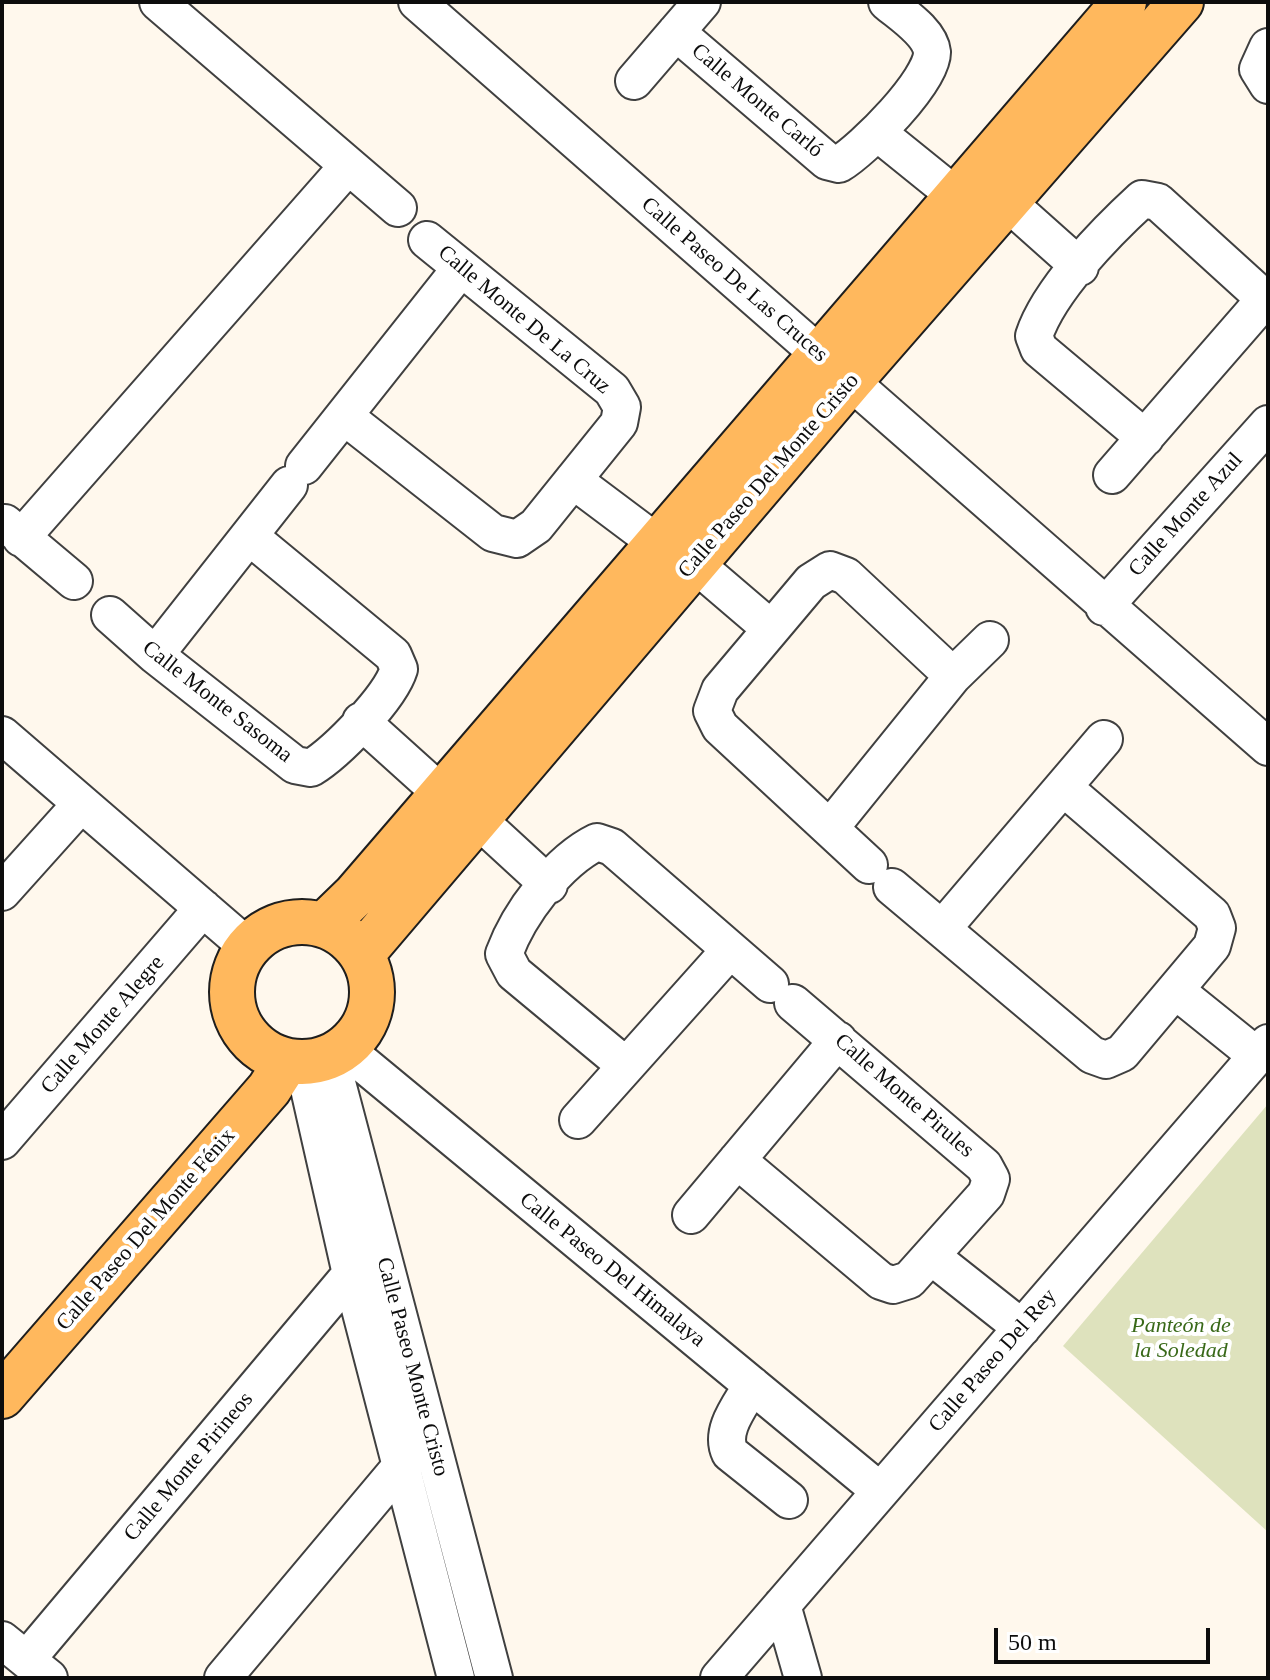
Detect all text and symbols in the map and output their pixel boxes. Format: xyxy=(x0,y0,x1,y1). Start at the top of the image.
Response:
street label: Calle Monte Carló xyxy=(686,38,828,164)
street label: Calle Paseo De Las Cruces xyxy=(635,192,833,368)
street label: Calle Monte De La Cruz xyxy=(432,240,616,400)
street label: Calle Paseo Del Monte Cristo xyxy=(673,368,865,584)
street label: Calle Monte Azul xyxy=(1123,448,1249,582)
street label: Calle Monte Sasoma xyxy=(137,635,297,769)
street label: Calle Monte Alegre xyxy=(36,950,170,1100)
street label: Calle Monte Pirules xyxy=(829,1028,979,1164)
street label: Calle Paseo Del Monte Fénix xyxy=(51,1124,241,1336)
street label: Calle Paseo Del Himalaya xyxy=(514,1187,710,1353)
street label: Calle Paseo Monte Cristo xyxy=(370,1255,454,1479)
street label: Calle Paseo Del Rey xyxy=(924,1284,1062,1438)
park label: Panteón de la Soledad xyxy=(1131,1313,1231,1364)
street label: Calle Monte Pirineos xyxy=(119,1387,259,1547)
scale bar xyxy=(998,1612,1214,1662)
text: 50 m xyxy=(1008,1629,1057,1655)

